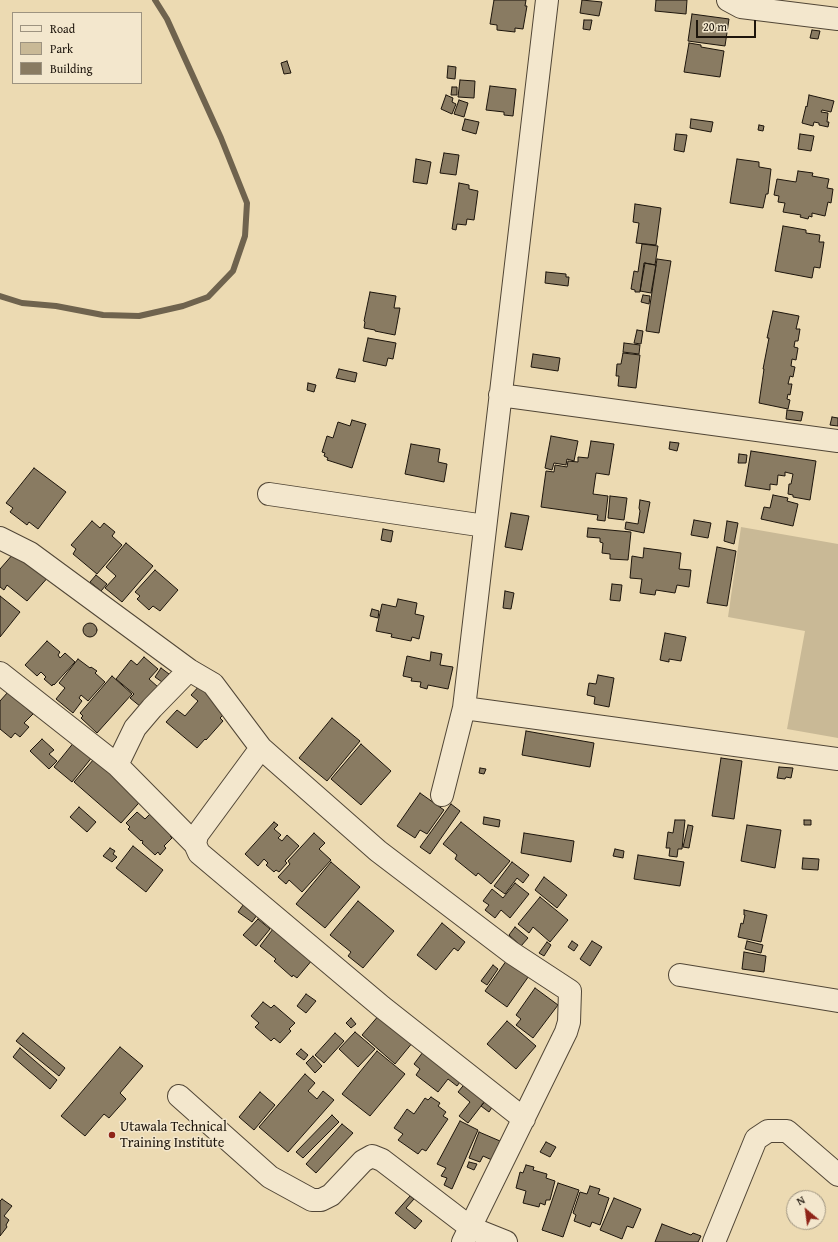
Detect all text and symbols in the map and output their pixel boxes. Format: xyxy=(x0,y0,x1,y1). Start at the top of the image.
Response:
legend xyxy=(12,12,142,84)
scale bar xyxy=(698,12,758,38)
text: 20 m xyxy=(703,18,727,35)
text: Road xyxy=(50,20,75,37)
text: Park xyxy=(50,40,73,57)
text: Building xyxy=(50,60,93,77)
place label: Utawala Technical Training Institute xyxy=(120,1119,227,1152)
marker: Utawala Technical Training Institute xyxy=(107,1130,117,1140)
north arrow xyxy=(786,1190,826,1230)
text: N xyxy=(794,1192,808,1209)

